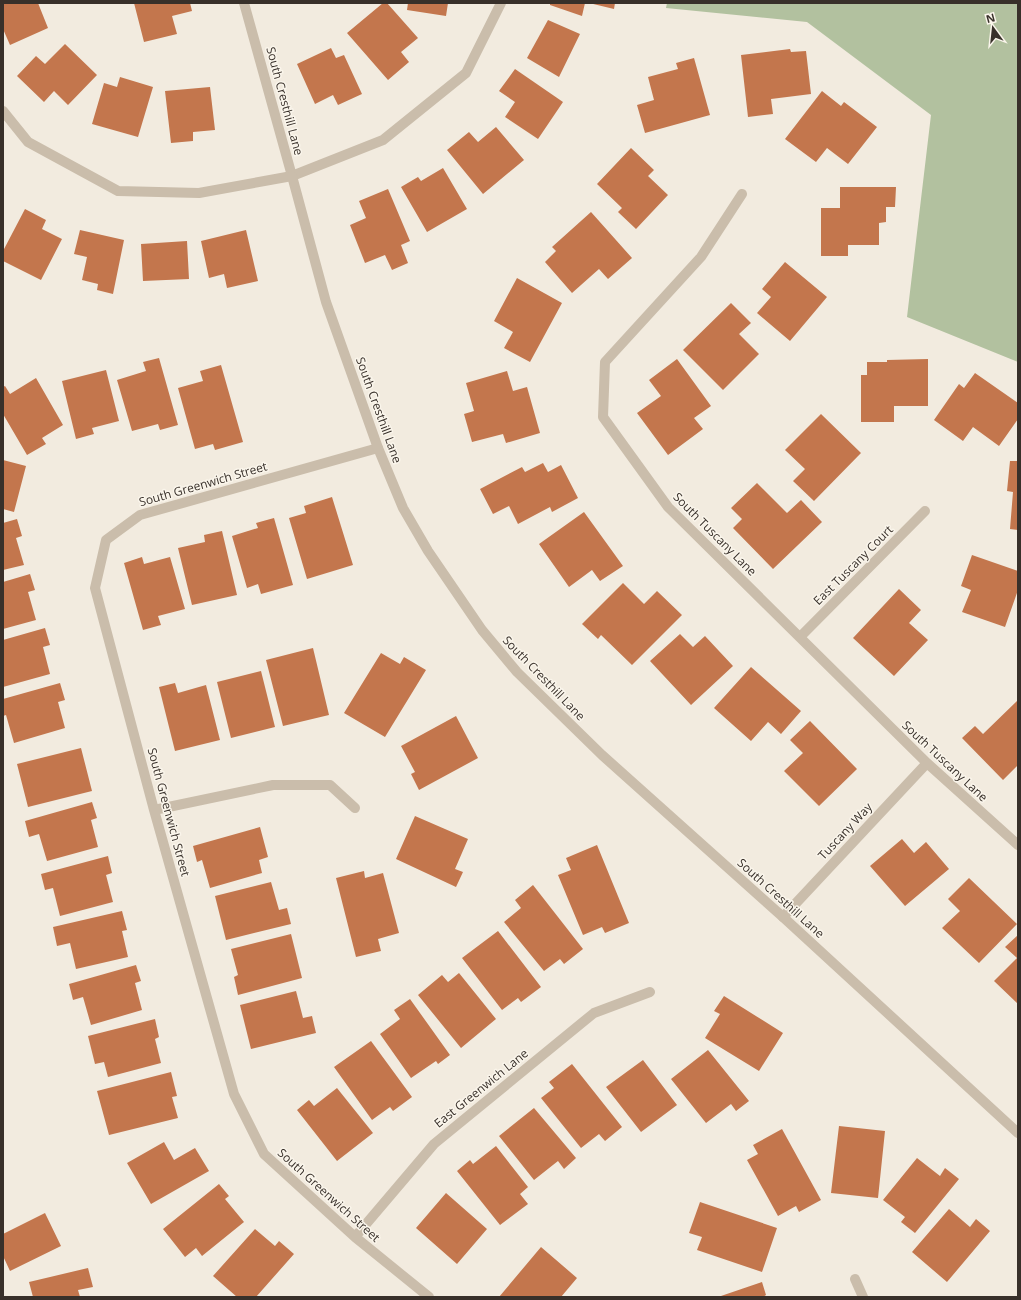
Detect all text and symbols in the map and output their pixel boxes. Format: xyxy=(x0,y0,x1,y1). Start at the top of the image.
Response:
north arrow xyxy=(973,8,1013,48)
text: N xyxy=(984,9,997,26)
street label: South Cresthill Lane xyxy=(262,45,308,157)
street label: South Cresthill Lane xyxy=(352,355,406,466)
street label: South Greenwich Street xyxy=(137,458,269,510)
street label: South Tuscany Lane xyxy=(670,489,761,580)
street label: East Tuscany Court xyxy=(809,521,897,609)
street label: South Cresthill Lane xyxy=(499,632,589,724)
street label: South Tuscany Lane xyxy=(898,717,992,805)
street label: South Greenwich Street xyxy=(144,746,194,878)
street label: Tuscany Way xyxy=(814,798,877,863)
street label: South Cresthill Lane xyxy=(734,854,828,942)
street label: East Greenwich Lane xyxy=(430,1045,532,1131)
street label: South Greenwich Street xyxy=(274,1144,384,1246)

